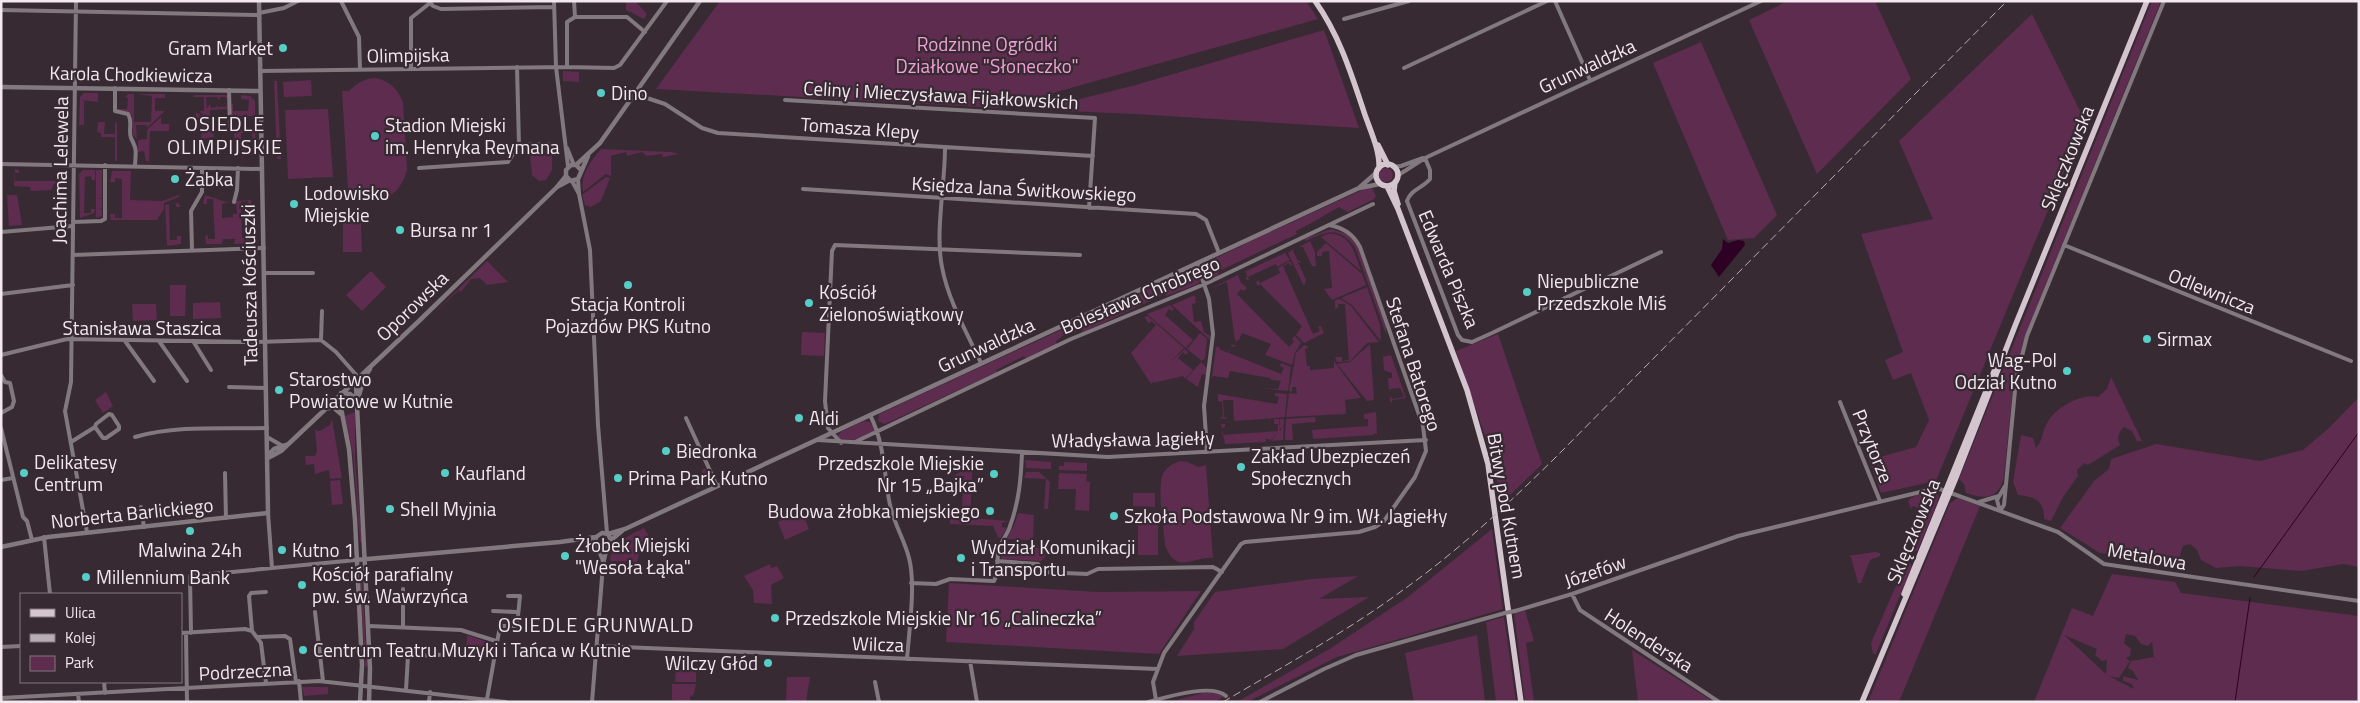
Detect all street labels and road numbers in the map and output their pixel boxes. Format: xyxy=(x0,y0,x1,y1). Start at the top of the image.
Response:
street label: Grunwaldzka xyxy=(1534,30,1640,101)
street label: Olimpijska xyxy=(366,39,450,70)
street label: Karola Chodkiewicza xyxy=(49,58,213,89)
street label: Celiny i Mieczysława Fijałkowskich xyxy=(803,73,1079,116)
street label: Joachima Lelewela xyxy=(44,95,75,244)
street label: Sklęczkowska xyxy=(2032,101,2101,215)
street label: Tomasza Klepy xyxy=(800,109,920,146)
street label: Księdza Jana Świtkowskiego xyxy=(911,168,1137,209)
street label: Tadeusza Kościuszki xyxy=(233,204,264,366)
street label: Edwarda Piszka xyxy=(1412,205,1488,333)
street label: Bolesława Chrobrego xyxy=(1056,248,1224,341)
street label: Odlewnicza xyxy=(2164,260,2261,321)
street label: Oporowska xyxy=(369,263,455,348)
street label: Stefana Batorego xyxy=(1379,293,1450,435)
street label: Grunwaldzka xyxy=(933,309,1039,380)
street label: Stanisława Staszica xyxy=(63,313,222,342)
street label: Przytorze xyxy=(1846,405,1901,487)
street label: Władysława Jagiełły xyxy=(1051,423,1215,454)
street label: Bitwy pod Kutnem xyxy=(1480,431,1535,581)
street label: Sklęczkowska xyxy=(1878,474,1947,588)
street label: Norberta Barlickiego xyxy=(49,490,215,535)
street label: Metalowa xyxy=(2105,534,2189,577)
street label: Józefów xyxy=(1560,546,1630,595)
street label: Holenderska xyxy=(1599,600,1700,679)
street label: Wilcza xyxy=(852,628,905,659)
street label: Podrzeczna xyxy=(198,654,292,687)

